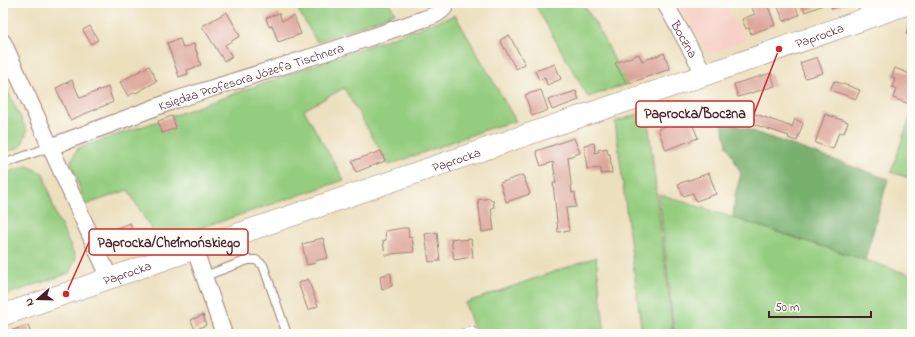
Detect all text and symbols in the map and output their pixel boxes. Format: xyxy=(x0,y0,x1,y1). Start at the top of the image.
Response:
street label: Boczna xyxy=(665,17,702,62)
street label: Paprocka xyxy=(793,19,847,54)
street label: Księdza Profesora Józefa Tischnera xyxy=(156,39,347,116)
callout: Paprocka/Boczna xyxy=(636,101,754,127)
text: Paprocka/Boczna xyxy=(644,104,746,125)
street label: Paprocka xyxy=(430,143,483,178)
callout: Paprocka/Chełmońskiego xyxy=(89,229,248,255)
text: Paprocka/Chełmońskiego xyxy=(98,233,240,256)
street label: Paprocka xyxy=(101,257,154,291)
north arrow xyxy=(18,279,58,319)
scale bar xyxy=(769,293,871,319)
text: N xyxy=(21,296,38,308)
text: 50 m xyxy=(775,299,799,317)

